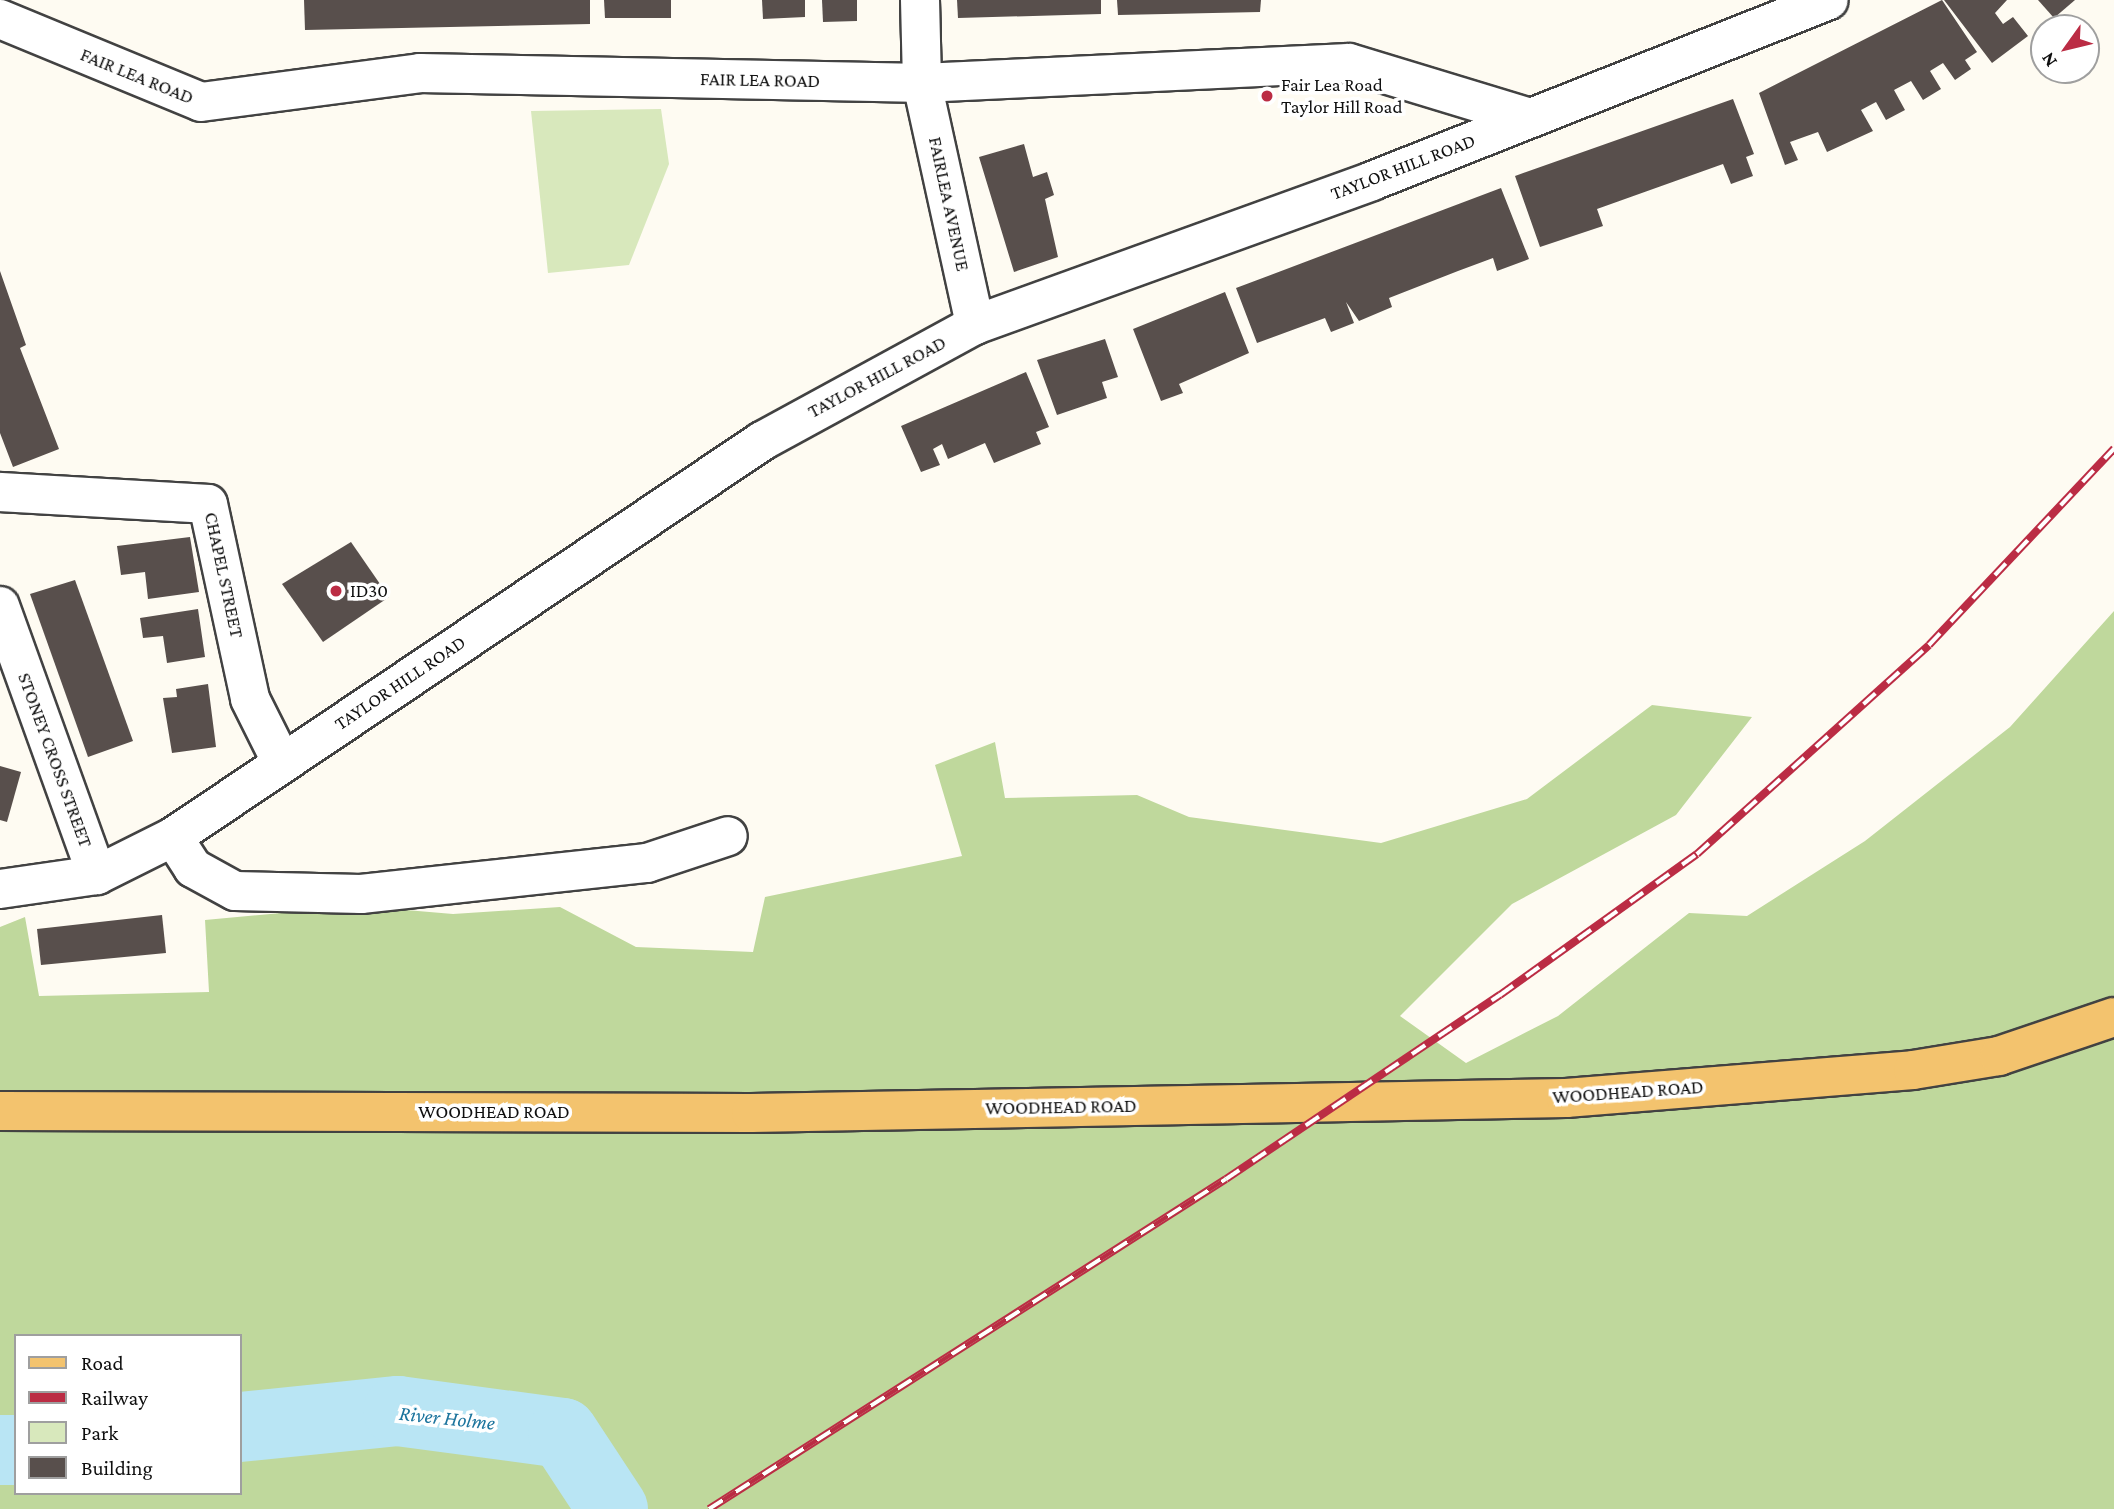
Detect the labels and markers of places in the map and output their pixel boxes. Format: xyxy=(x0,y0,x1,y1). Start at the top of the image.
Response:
place label: Fair Lea Road Taylor Hill Road xyxy=(1281,74,1402,118)
marker: Fair Lea Road Taylor Hill Road xyxy=(1259,88,1275,104)
place label: ID30 xyxy=(350,580,388,602)
marker: ID30 xyxy=(328,583,344,599)

